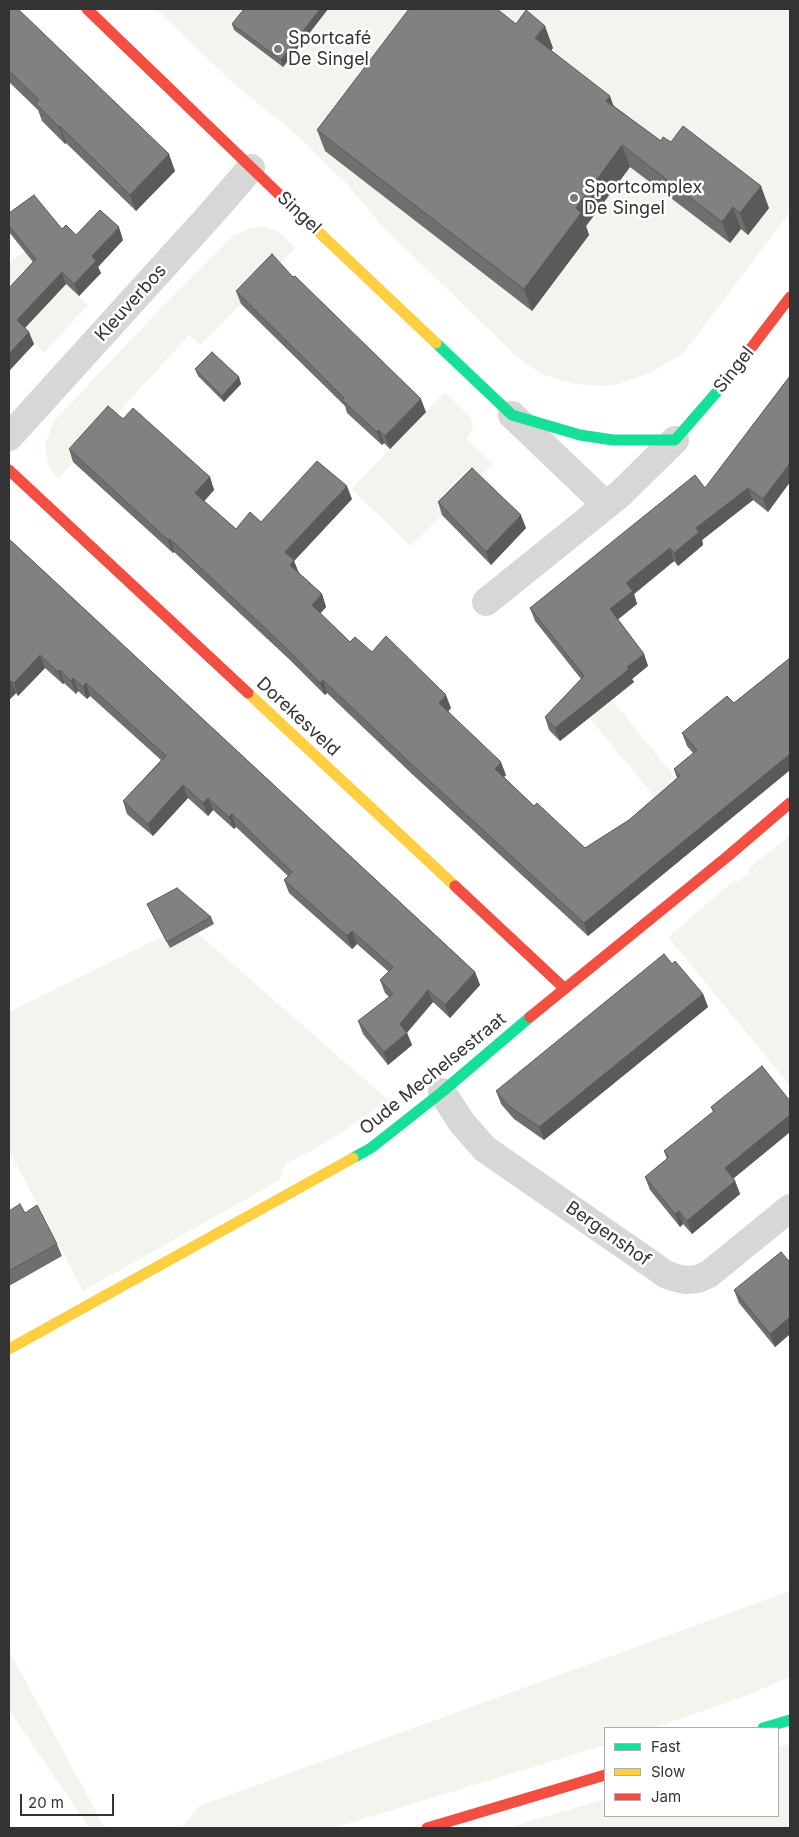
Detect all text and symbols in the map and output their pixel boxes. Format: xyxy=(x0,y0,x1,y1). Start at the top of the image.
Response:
place label: Sportcafé De Singel xyxy=(288,28,371,70)
marker: Sportcafé De Singel xyxy=(272,43,284,55)
place label: Sportcomplex De Singel xyxy=(584,177,702,220)
street label: Singel xyxy=(272,187,326,239)
marker: Sportcomplex De Singel xyxy=(568,192,580,204)
street label: Kleuverbos xyxy=(91,260,171,346)
street label: Singel xyxy=(709,343,759,397)
street label: Dorekesveld xyxy=(252,673,344,761)
street label: Oude Mechelsestraat xyxy=(356,1008,510,1140)
street label: Bergenshof xyxy=(561,1197,655,1271)
legend xyxy=(604,1727,779,1817)
text: Fast xyxy=(651,1737,681,1756)
text: Slow xyxy=(651,1762,685,1781)
scale bar xyxy=(22,1784,116,1816)
text: Jam xyxy=(651,1787,681,1806)
text: 20 m xyxy=(28,1793,64,1812)

